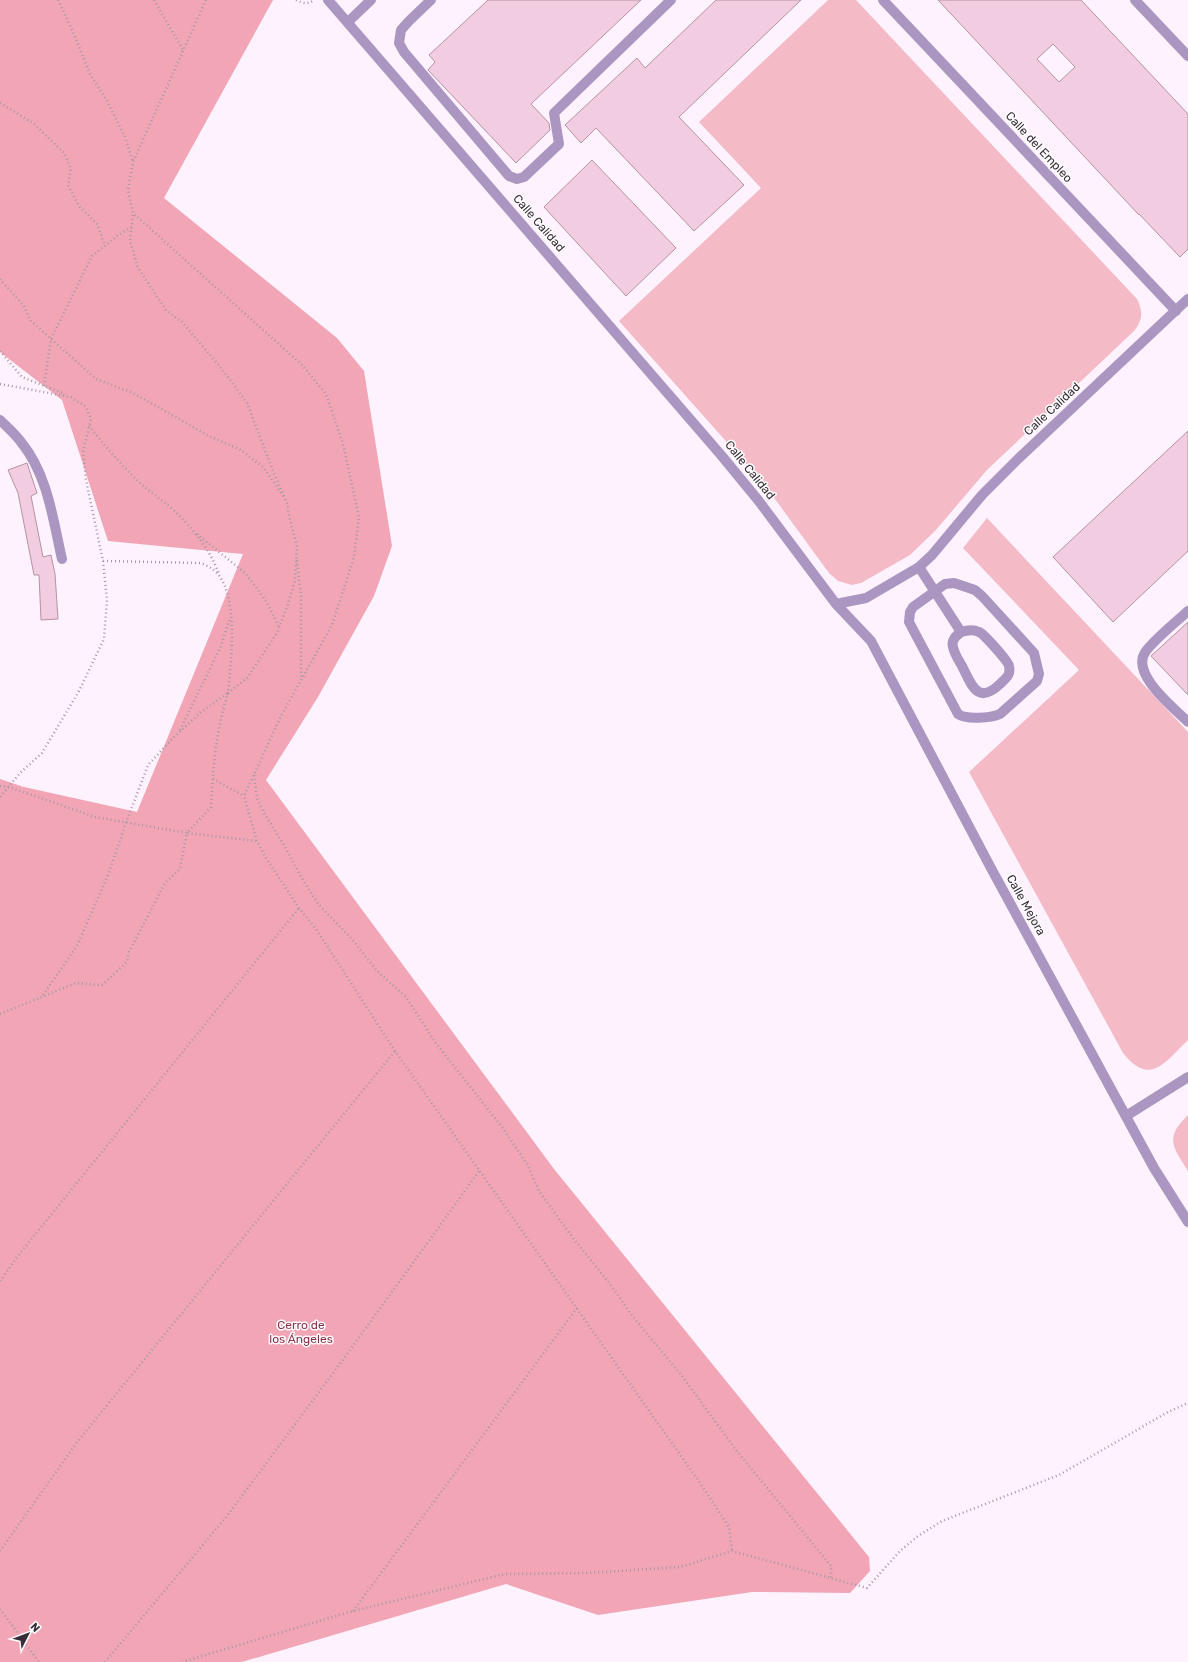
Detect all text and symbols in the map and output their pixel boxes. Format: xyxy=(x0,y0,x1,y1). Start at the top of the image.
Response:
street label: Calle del Empleo xyxy=(1003,109,1075,185)
street label: Calle Calidad xyxy=(510,191,568,255)
street label: Calle Calidad xyxy=(1021,380,1083,438)
street label: Calle Calidad xyxy=(722,438,778,502)
street label: Calle Mejora xyxy=(1004,872,1048,938)
park label: Cerro de los Ángeles xyxy=(269,1318,333,1346)
north arrow xyxy=(8,1614,48,1654)
text: N xyxy=(28,1620,43,1635)

